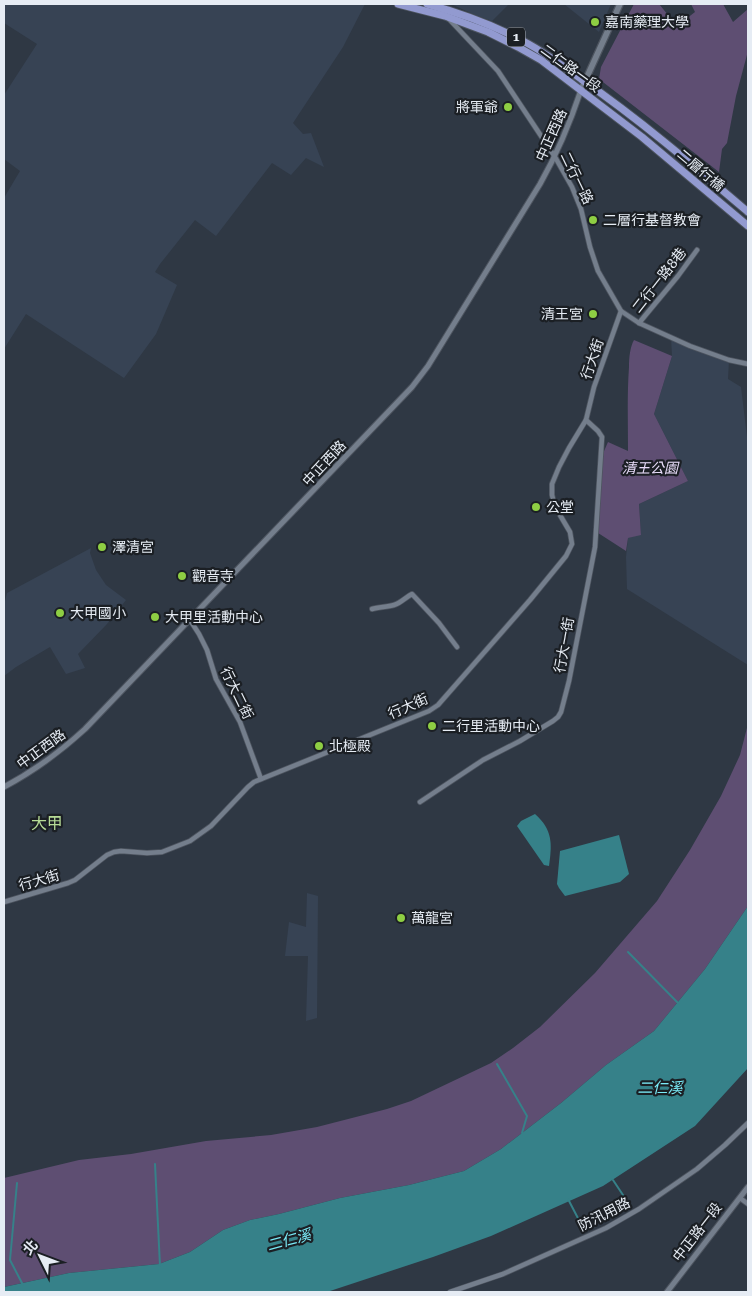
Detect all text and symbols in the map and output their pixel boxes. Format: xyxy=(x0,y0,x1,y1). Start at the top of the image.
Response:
place label: 嘉南藥理大學 xyxy=(605,14,689,30)
marker: 嘉南藥理大學 xyxy=(589,16,601,28)
road number: 1 xyxy=(507,28,525,46)
street label: 二仁路一段 xyxy=(538,41,604,95)
place label: 將軍爺 xyxy=(456,99,498,115)
marker: 將軍爺 xyxy=(502,101,514,113)
street label: 中正西路 xyxy=(532,106,570,164)
street label: 二層行橋 xyxy=(674,146,728,194)
street label: 二行一路 xyxy=(558,149,596,207)
place label: 二層行基督教會 xyxy=(603,212,701,228)
marker: 二層行基督教會 xyxy=(587,214,599,226)
street label: 二行一路8巷 xyxy=(629,244,689,316)
place label: 清王宮 xyxy=(541,306,583,322)
marker: 清王宮 xyxy=(587,308,599,320)
street label: 行大街 xyxy=(578,337,606,381)
street label: 中正西路 xyxy=(299,437,349,489)
park label: 清王公園 xyxy=(622,460,680,476)
place label: 公堂 xyxy=(546,499,574,515)
marker: 公堂 xyxy=(530,501,542,513)
place label: 澤清宮 xyxy=(112,539,154,555)
marker: 澤清宮 xyxy=(96,541,108,553)
place label: 觀音寺 xyxy=(192,568,234,584)
marker: 觀音寺 xyxy=(176,570,188,582)
place label: 大甲國小 xyxy=(70,605,126,621)
marker: 大甲國小 xyxy=(54,607,66,619)
place label: 大甲里活動中心 xyxy=(165,609,263,625)
marker: 大甲里活動中心 xyxy=(149,611,161,623)
street label: 行大一街 xyxy=(551,616,577,674)
street label: 行大二街 xyxy=(218,664,256,722)
street label: 行大街 xyxy=(386,690,430,722)
place label: 二行里活動中心 xyxy=(442,718,540,734)
marker: 二行里活動中心 xyxy=(426,720,438,732)
street label: 中正西路 xyxy=(14,726,68,772)
place label: 北極殿 xyxy=(329,738,371,754)
marker: 北極殿 xyxy=(313,740,325,752)
district label: 大甲 xyxy=(31,814,63,833)
street label: 行大街 xyxy=(17,867,61,893)
place label: 萬龍宮 xyxy=(411,910,453,926)
marker: 萬龍宮 xyxy=(395,912,407,924)
water label: 二仁溪 xyxy=(637,1079,684,1097)
street label: 防汛用路 xyxy=(575,1194,633,1234)
street label: 中正路一段 xyxy=(669,1199,725,1265)
water label: 二仁溪 xyxy=(265,1225,315,1255)
north arrow xyxy=(15,1231,65,1281)
text: 北 xyxy=(20,1237,41,1258)

